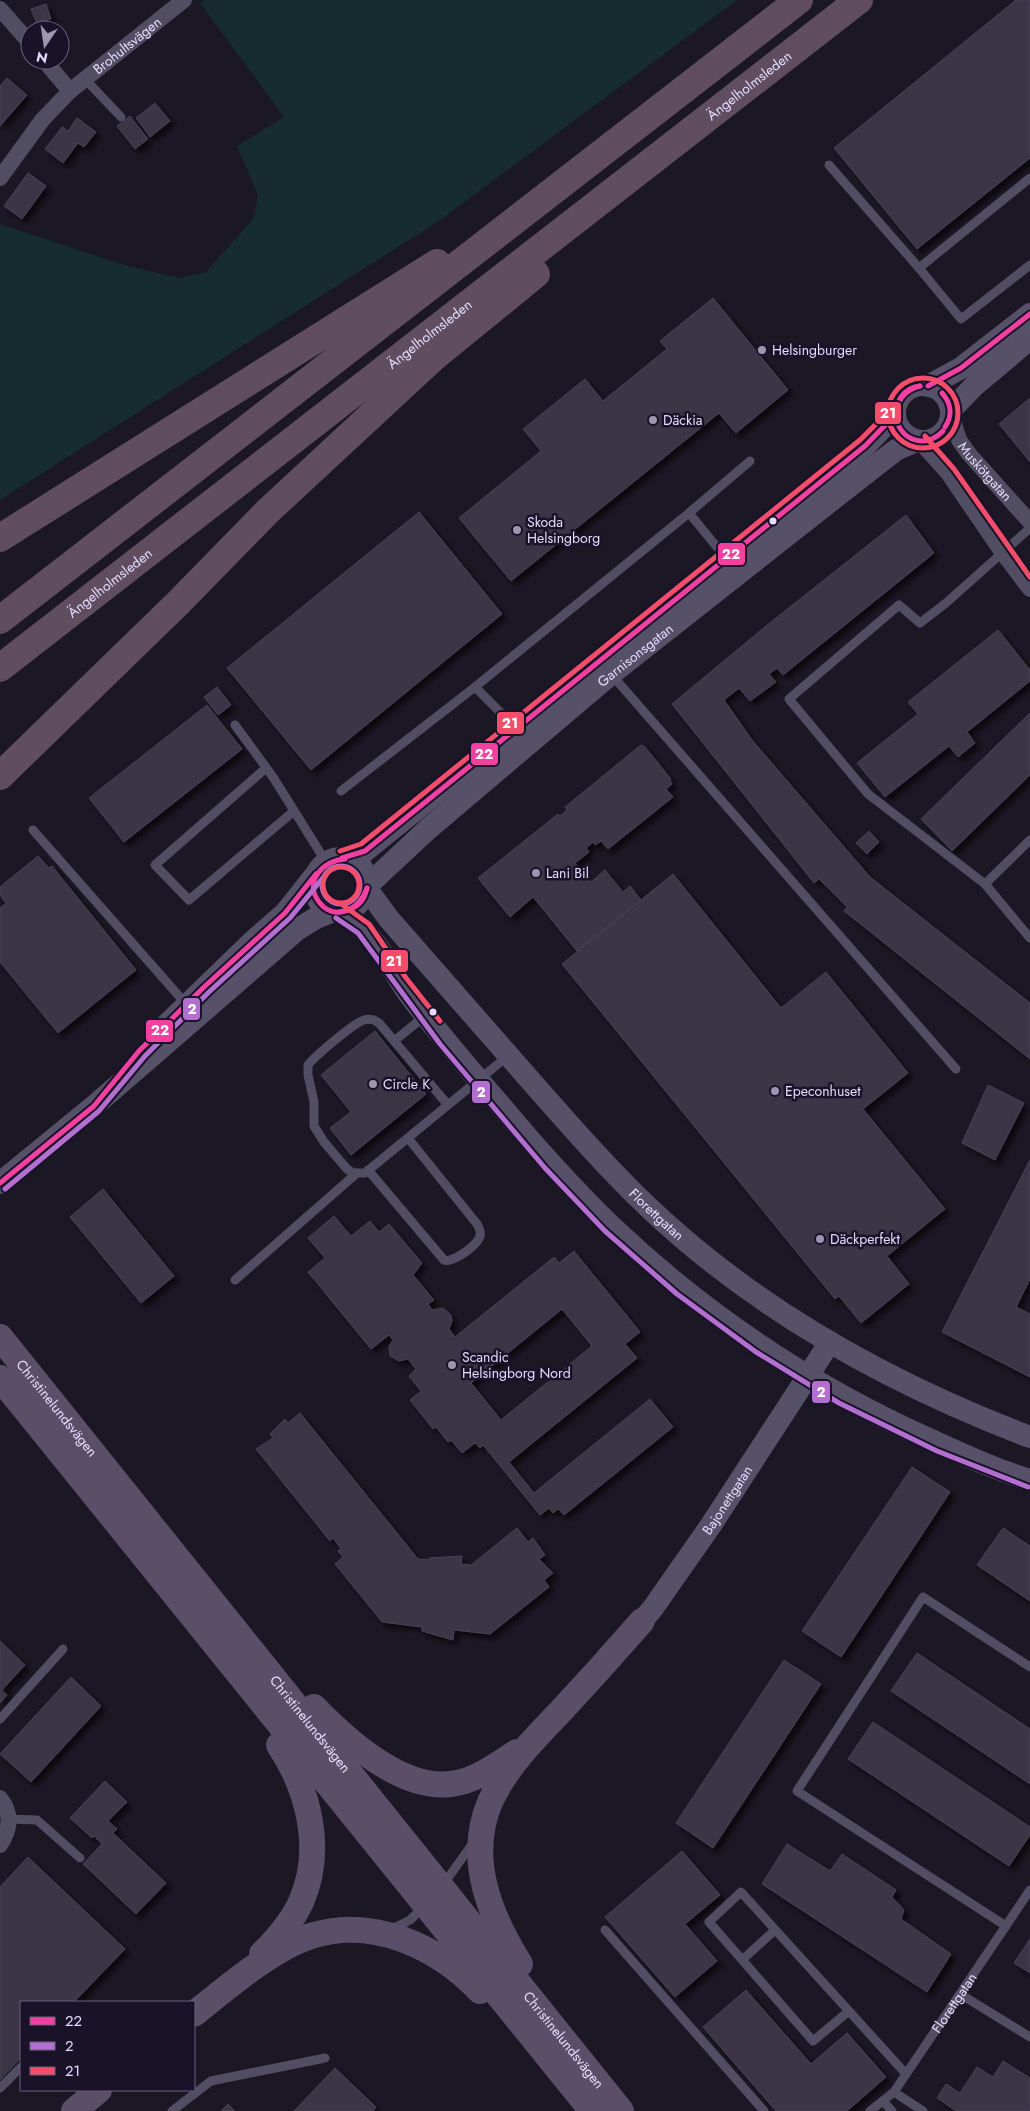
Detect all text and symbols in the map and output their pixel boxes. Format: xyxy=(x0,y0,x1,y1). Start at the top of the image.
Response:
street label: Brohultsvägen xyxy=(89,12,166,79)
north arrow xyxy=(20,20,70,70)
street label: Ängelholmsleden xyxy=(702,46,796,125)
text: N xyxy=(34,47,50,69)
street label: Ängelholmsleden xyxy=(383,295,476,374)
place label: Helsingburger xyxy=(772,340,857,360)
marker: Helsingburger xyxy=(756,344,768,356)
line badge: 21 xyxy=(874,401,902,425)
text: 21 xyxy=(880,403,896,423)
place label: Däckia xyxy=(663,410,703,430)
marker: Däckia xyxy=(647,414,659,426)
street label: Muskötgatan xyxy=(953,437,1017,506)
place label: Skoda Helsingborg xyxy=(527,512,600,548)
unlabelled marker xyxy=(768,516,778,526)
marker: Skoda Helsingborg xyxy=(511,524,523,536)
line badge: 22 xyxy=(717,542,746,566)
street label: Ängelholmsleden xyxy=(63,543,156,622)
text: 22 xyxy=(722,544,740,564)
street label: Garnisonsgatan xyxy=(593,619,677,691)
line badge: 21 xyxy=(496,711,525,735)
text: 21 xyxy=(502,713,518,733)
line badge: 22 xyxy=(470,742,499,766)
text: 22 xyxy=(475,744,493,764)
place label: Lani Bil xyxy=(546,863,589,883)
marker: Lani Bil xyxy=(530,867,542,879)
line badge: 21 xyxy=(380,949,409,973)
text: 21 xyxy=(386,951,402,971)
line badge: 2 xyxy=(182,997,201,1021)
text: 2 xyxy=(187,999,197,1019)
unlabelled marker xyxy=(428,1007,438,1017)
line badge: 22 xyxy=(145,1019,174,1043)
text: 22 xyxy=(151,1020,169,1040)
place label: Circle K xyxy=(383,1074,430,1094)
marker: Circle K xyxy=(367,1078,379,1090)
line badge: 2 xyxy=(471,1080,491,1104)
place label: Epeconhuset xyxy=(785,1081,861,1101)
text: 2 xyxy=(476,1082,486,1102)
marker: Epeconhuset xyxy=(769,1085,781,1097)
street label: Florettgatan xyxy=(625,1184,688,1245)
place label: Däckperfekt xyxy=(830,1229,901,1249)
marker: Däckperfekt xyxy=(814,1233,826,1245)
place label: Scandic Helsingborg Nord xyxy=(462,1347,571,1383)
street label: Christinelundsvägen xyxy=(12,1355,102,1461)
marker: Scandic Helsingborg Nord xyxy=(446,1359,458,1371)
line badge: 2 xyxy=(811,1380,831,1404)
text: 2 xyxy=(816,1382,826,1402)
street label: Bajonettgatan xyxy=(697,1461,757,1539)
street label: Christinelundsvägen xyxy=(265,1671,356,1777)
street label: Florettgatan xyxy=(927,1969,981,2037)
street label: Christinelundsvägen xyxy=(519,1987,609,2093)
legend xyxy=(20,2001,195,2091)
text: 22 xyxy=(65,2010,82,2032)
text: 2 xyxy=(65,2035,74,2057)
text: 21 xyxy=(65,2060,80,2082)

